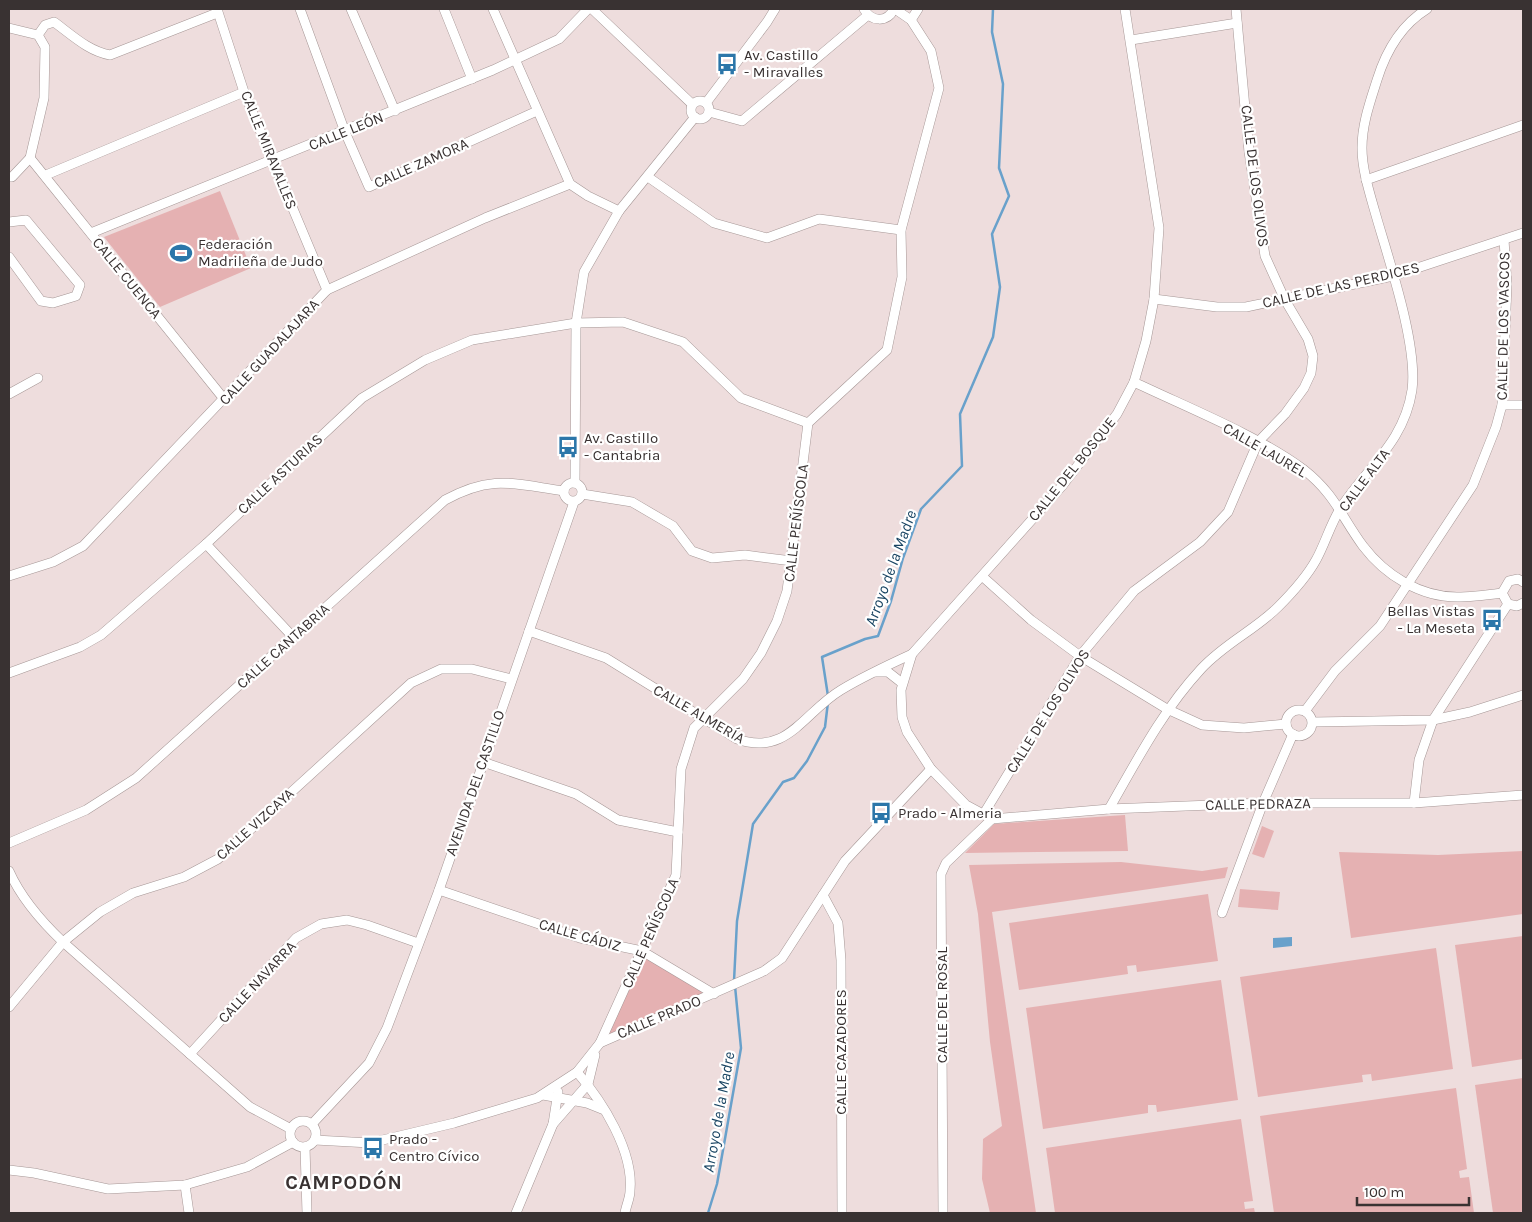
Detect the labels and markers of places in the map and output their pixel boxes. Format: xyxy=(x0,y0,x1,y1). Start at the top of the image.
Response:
place label: Av. Castillo - Miravalles xyxy=(744,46,823,81)
bus stop icon: Av. Castillo - Miravalles xyxy=(714,51,740,77)
place label: Federación Madrileña de Judo xyxy=(198,235,323,270)
sports icon: Federación Madrileña de Judo xyxy=(168,240,194,266)
place label: Av. Castillo - Cantabria xyxy=(584,429,660,464)
bus stop icon: Av. Castillo - Cantabria xyxy=(555,434,581,460)
place label: Bellas Vistas - La Meseta xyxy=(1387,602,1475,637)
bus stop icon: Bellas Vistas - La Meseta xyxy=(1479,607,1505,633)
bus stop icon: Prado - Almeria xyxy=(868,800,894,826)
place label: Prado - Almeria xyxy=(898,804,1002,822)
place label: Prado - Centro Cívico xyxy=(389,1130,479,1165)
bus stop icon: Prado - Centro Cívico xyxy=(360,1135,386,1161)

